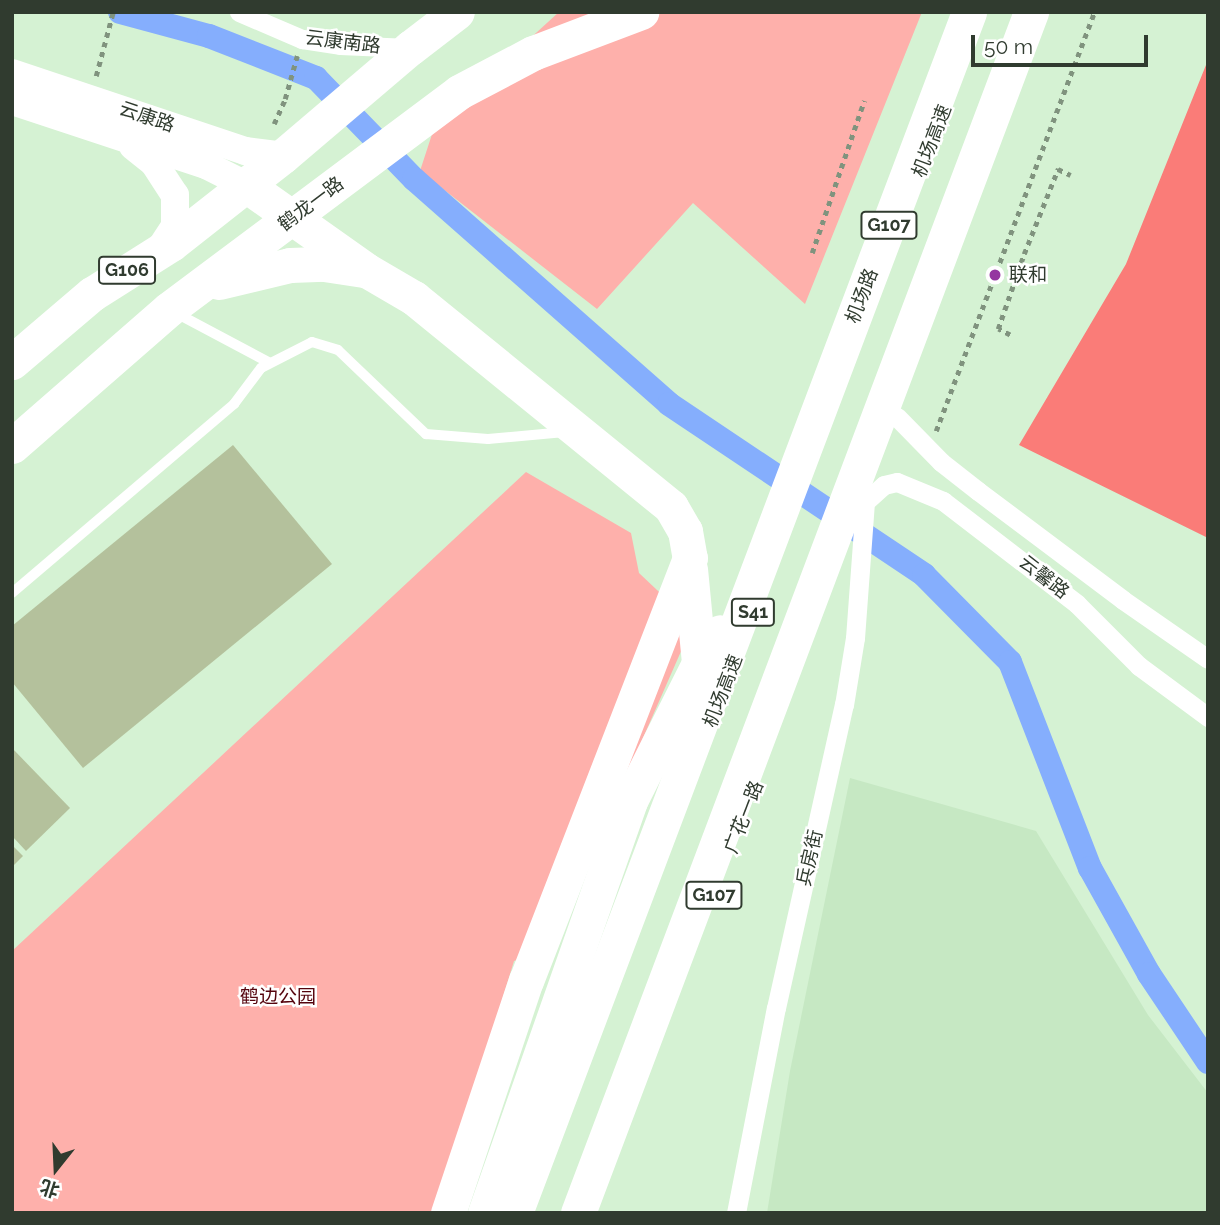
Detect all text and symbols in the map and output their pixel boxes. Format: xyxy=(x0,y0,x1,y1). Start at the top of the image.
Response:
scale bar xyxy=(975,21,1152,65)
street label: 云康南路 xyxy=(304,26,382,58)
text: 50 m xyxy=(984,34,1033,59)
street label: 云康路 xyxy=(116,97,178,137)
street label: 机场高速 xyxy=(908,101,956,181)
street label: 鹤龙一路 xyxy=(274,172,348,236)
road number: G107 xyxy=(859,210,919,240)
road number: G106 xyxy=(97,256,157,284)
place label: 联和 xyxy=(1009,264,1047,286)
street label: 机场路 xyxy=(841,265,883,327)
marker: 联和 xyxy=(987,267,1003,283)
street label: 云馨路 xyxy=(1015,550,1073,604)
road number: S41 xyxy=(730,598,776,626)
street label: 机场高速 xyxy=(699,651,747,731)
street label: 广花一路 xyxy=(720,777,768,857)
street label: 兵房街 xyxy=(792,828,828,888)
road number: G107 xyxy=(684,880,744,910)
park label: 鹤边公园 xyxy=(240,986,316,1008)
north arrow xyxy=(21,1134,91,1204)
text: 北 xyxy=(37,1176,62,1202)

